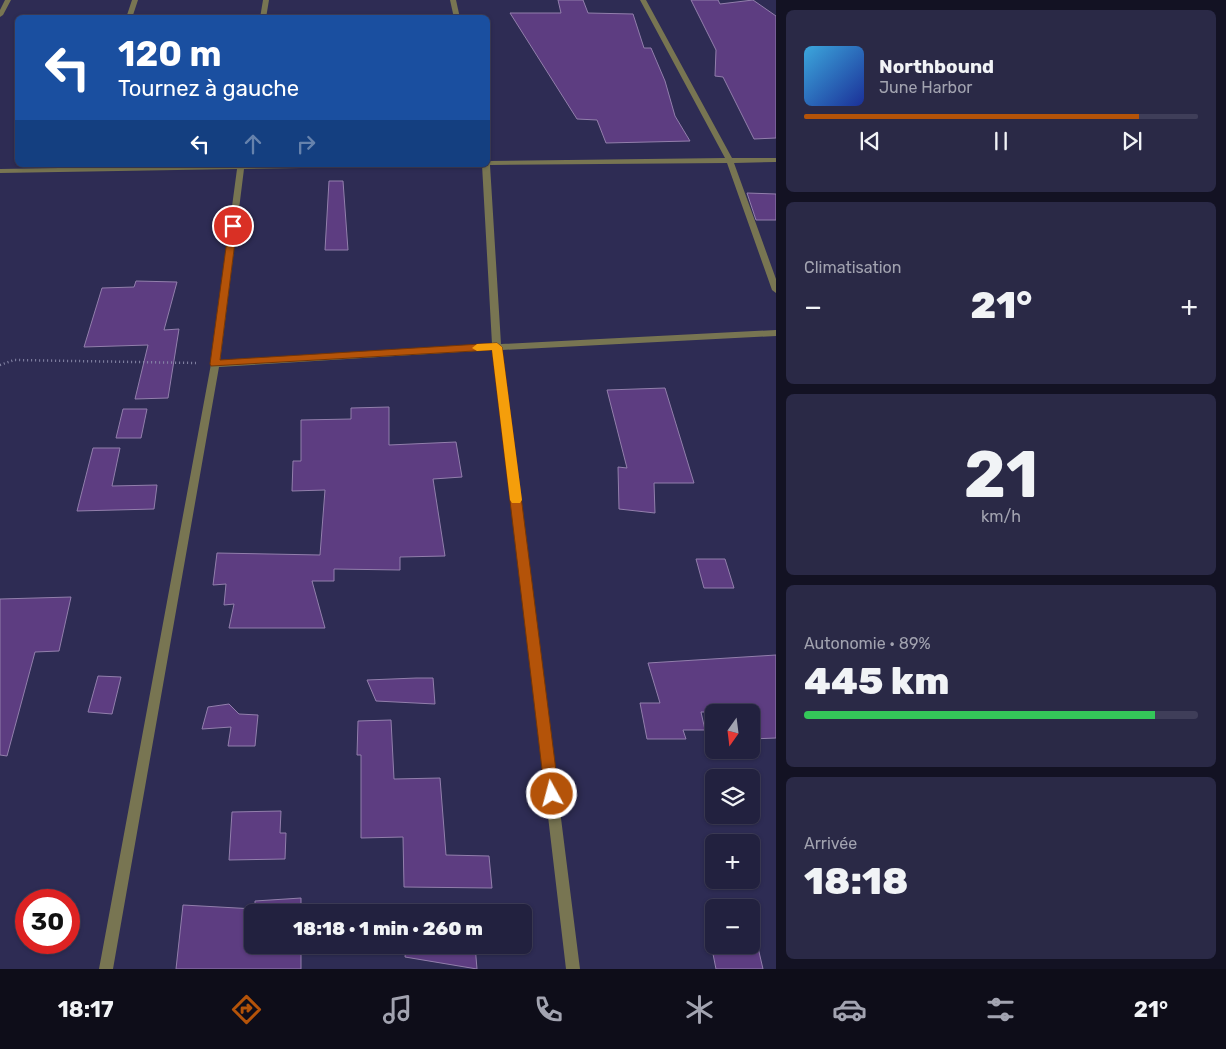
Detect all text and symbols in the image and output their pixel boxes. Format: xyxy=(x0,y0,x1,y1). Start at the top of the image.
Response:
text: 120 m xyxy=(118,33,221,75)
icon: left xyxy=(35,35,100,100)
text: Northbound xyxy=(879,55,994,78)
text: Tournez à gauche xyxy=(118,75,299,102)
text: June Harbor xyxy=(879,78,972,97)
icon: previous xyxy=(856,127,884,155)
icon: pause xyxy=(987,127,1015,155)
icon: next xyxy=(1118,127,1146,155)
icon: left xyxy=(186,130,214,158)
icon: ahead xyxy=(239,130,267,158)
icon: right xyxy=(292,130,320,158)
pin xyxy=(212,205,254,247)
icon: arrive xyxy=(219,212,247,240)
text: Climatisation xyxy=(804,258,901,277)
text: 21° xyxy=(971,282,1032,328)
text: − xyxy=(804,290,822,323)
text: + xyxy=(1181,290,1198,323)
text: 21 xyxy=(964,436,1038,513)
text: km/h xyxy=(981,507,1021,526)
text: Autonomie · 89% xyxy=(804,634,931,653)
text: 445 km xyxy=(804,658,949,704)
north arrow xyxy=(705,704,760,759)
map controls xyxy=(705,704,760,954)
position arrow xyxy=(525,767,577,819)
button: layers xyxy=(705,769,760,824)
button: + xyxy=(705,834,760,889)
text: Arrivée xyxy=(804,834,857,853)
text: 18:18 xyxy=(804,858,908,904)
speed limit sign: 30 xyxy=(15,889,80,954)
button: − xyxy=(705,899,760,954)
text: 18:18 · 1 min · 260 m xyxy=(293,917,483,940)
icon: directions xyxy=(229,992,264,1027)
icon: music xyxy=(380,992,415,1027)
icon: phone xyxy=(531,992,566,1027)
icon: climate xyxy=(682,992,717,1027)
icon: car xyxy=(832,992,867,1027)
icon: filters xyxy=(983,992,1018,1027)
text: 18:17 xyxy=(58,996,114,1023)
text: 21° xyxy=(1134,996,1168,1023)

